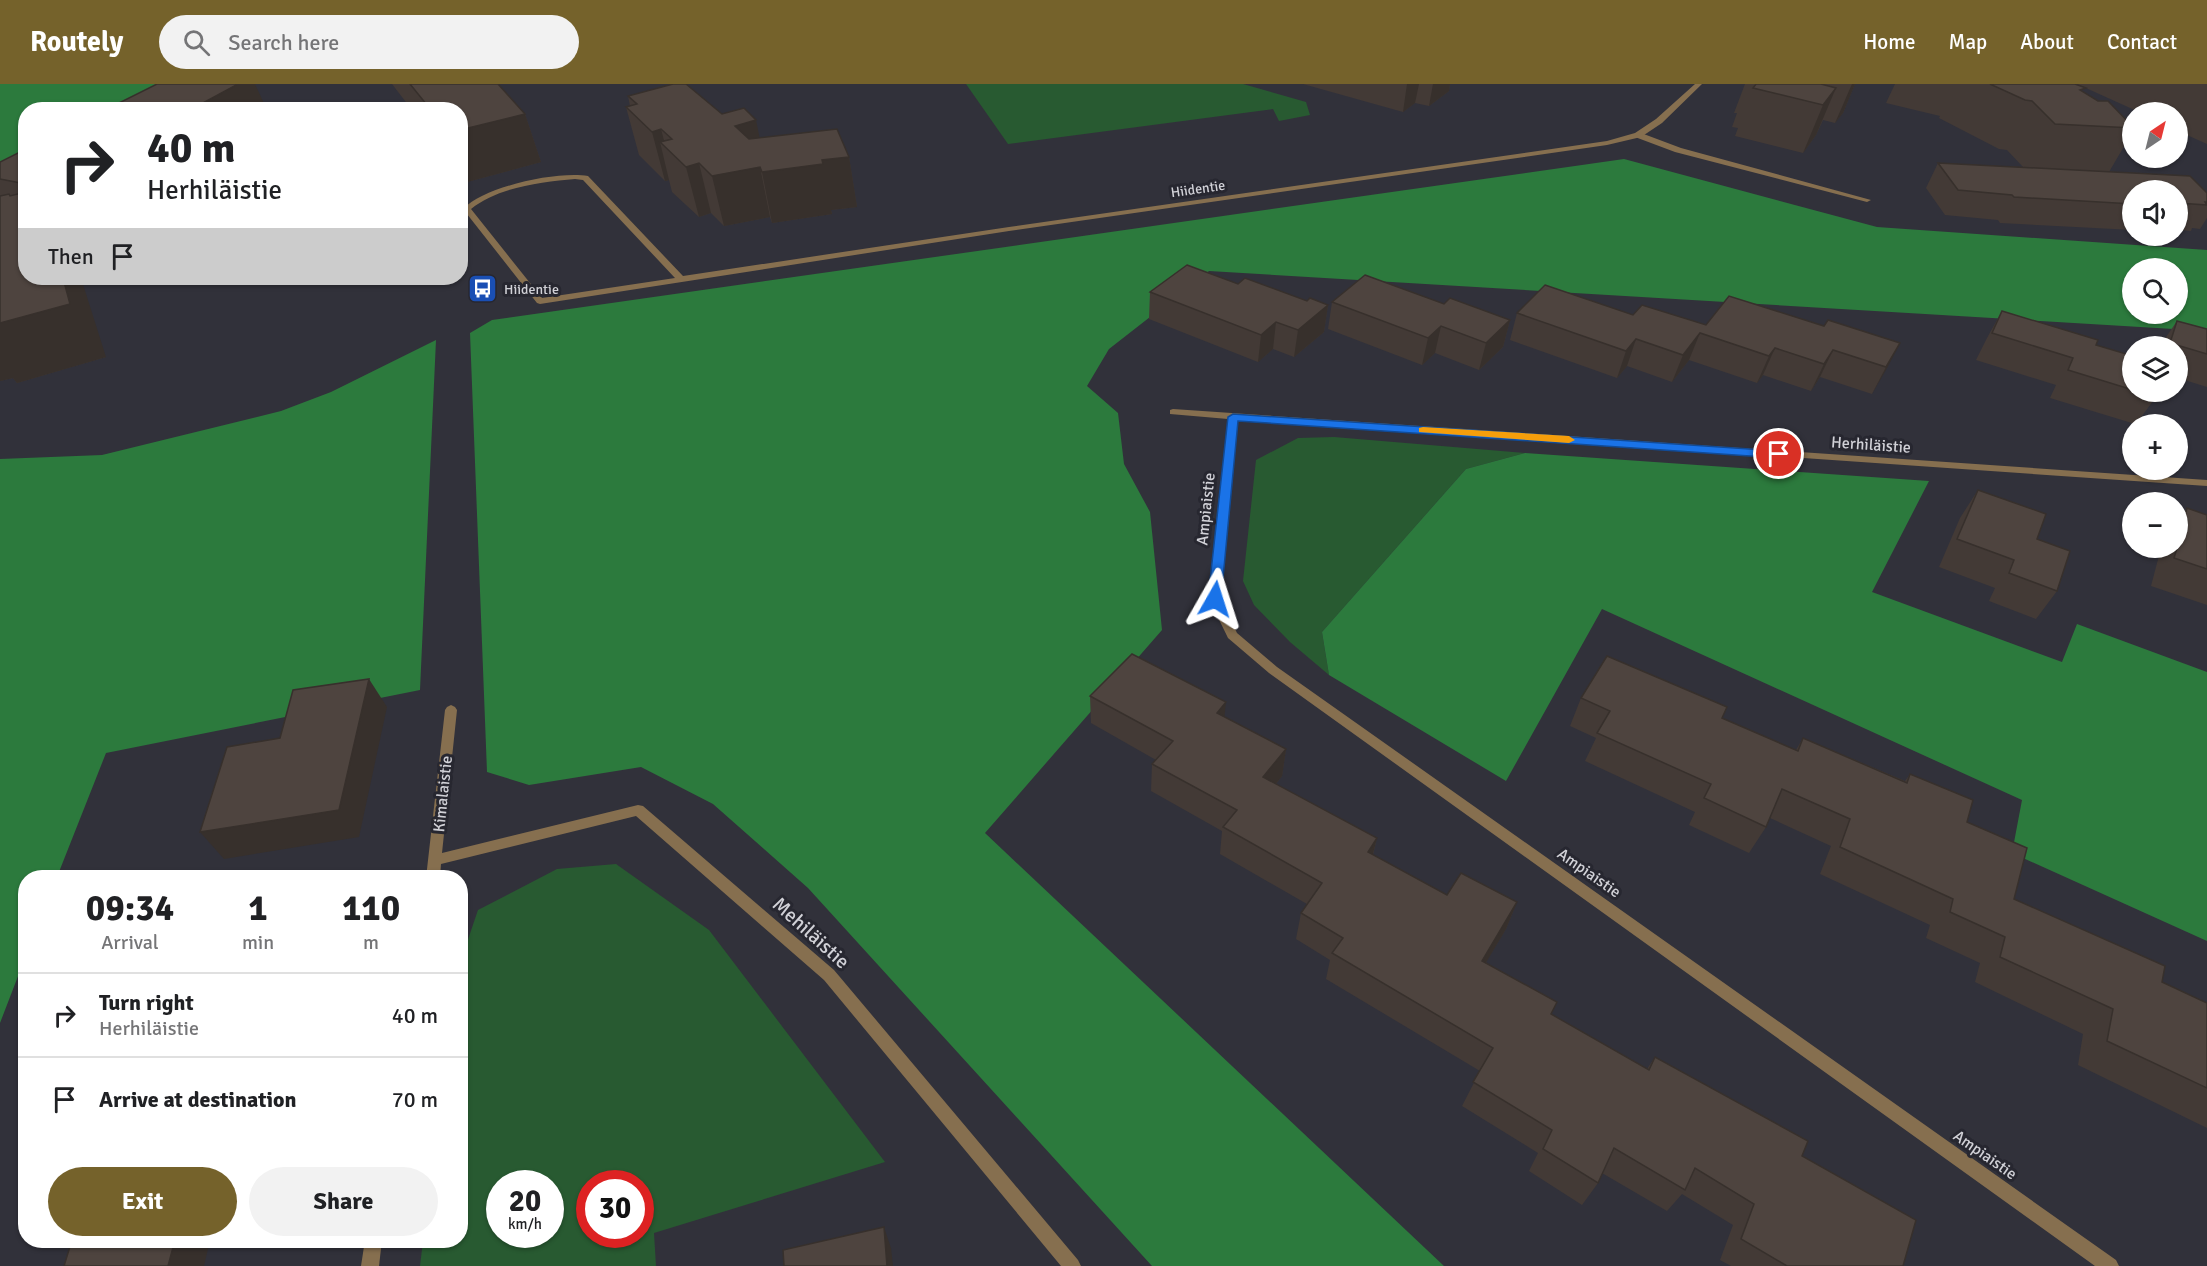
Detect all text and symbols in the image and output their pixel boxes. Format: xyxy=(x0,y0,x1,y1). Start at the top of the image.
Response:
search box xyxy=(159,15,579,69)
text: Routely xyxy=(30,25,123,59)
icon: search xyxy=(180,26,213,59)
text: Search here xyxy=(228,29,339,56)
text: Home xyxy=(1863,29,1916,55)
text: Map xyxy=(1949,29,1987,55)
text: About xyxy=(2020,29,2074,55)
text: Contact xyxy=(2107,29,2177,55)
north arrow xyxy=(2122,102,2188,168)
map controls xyxy=(2122,102,2188,558)
text: 40 m xyxy=(147,123,236,174)
icon: right xyxy=(48,126,126,204)
text: Herhiläistie xyxy=(147,174,282,207)
street label: Hiidentie xyxy=(1170,177,1226,201)
button: sound xyxy=(2122,180,2188,246)
icon: arrive xyxy=(106,240,139,273)
text: Then xyxy=(48,243,94,270)
button: search xyxy=(2122,258,2188,324)
bus stop icon: Hiidentie xyxy=(467,273,499,305)
place label: Hiidentie xyxy=(504,281,559,298)
button: layers xyxy=(2122,336,2188,402)
button: + xyxy=(2122,414,2188,480)
pin xyxy=(1753,428,1804,479)
street label: Herhiläistie xyxy=(1830,432,1912,458)
icon: arrive xyxy=(1762,437,1795,470)
street label: Ampiaistie xyxy=(1192,472,1220,546)
button: − xyxy=(2122,492,2188,558)
position arrow xyxy=(1183,567,1247,631)
street label: Kimalaistie xyxy=(429,755,457,833)
street label: Ampiaistie xyxy=(1553,844,1625,902)
text: 09:34 xyxy=(86,886,174,931)
text: 1 xyxy=(248,886,268,931)
text: 110 xyxy=(342,886,400,931)
street label: Mehiläistie xyxy=(767,892,855,974)
text: Arrival xyxy=(101,930,159,955)
text: min xyxy=(242,930,274,955)
text: m xyxy=(363,930,379,955)
text: Turn right xyxy=(99,989,194,1016)
icon: right xyxy=(48,999,81,1032)
text: 40 m xyxy=(392,1002,438,1029)
text: Herhiläistie xyxy=(99,1016,199,1041)
icon: arrive xyxy=(48,1083,81,1116)
text: Arrive at destination xyxy=(99,1086,296,1113)
text: 70 m xyxy=(392,1086,438,1113)
street label: Ampiaistie xyxy=(1949,1126,2021,1184)
button: Exit xyxy=(48,1167,237,1236)
button: Share xyxy=(249,1167,438,1236)
speed limit sign: 30 xyxy=(576,1170,654,1248)
text: 20 xyxy=(509,1183,541,1220)
text: km/h xyxy=(508,1215,542,1233)

